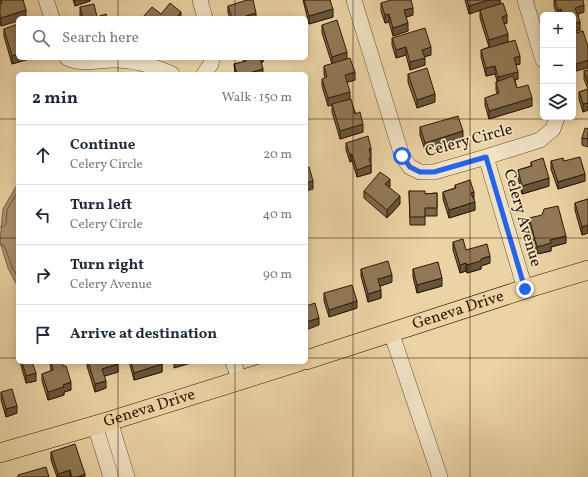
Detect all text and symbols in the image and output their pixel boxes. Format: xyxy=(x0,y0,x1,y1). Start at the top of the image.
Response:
map controls xyxy=(540,12,576,120)
button: + xyxy=(540,12,576,48)
search box xyxy=(16,16,308,60)
icon: search xyxy=(30,27,52,49)
text: Search here xyxy=(62,28,139,49)
button: − xyxy=(540,48,576,84)
button: layers xyxy=(540,84,576,120)
text: 2 min xyxy=(32,87,78,110)
text: Walk · 150 m xyxy=(222,89,292,107)
street label: Celery Circle xyxy=(423,119,515,163)
text: Continue xyxy=(70,135,135,156)
icon: ahead xyxy=(32,144,54,166)
text: 20 m xyxy=(263,146,292,164)
route start xyxy=(393,147,411,165)
text: Celery Circle xyxy=(70,156,143,174)
street label: Celery Avenue xyxy=(498,167,546,269)
text: Turn left xyxy=(70,195,132,216)
icon: left xyxy=(32,204,54,226)
text: 40 m xyxy=(263,206,292,224)
text: Celery Circle xyxy=(70,216,143,234)
text: Turn right xyxy=(70,255,144,276)
icon: right xyxy=(32,264,54,286)
text: 90 m xyxy=(263,266,292,284)
text: Celery Avenue xyxy=(70,276,152,294)
route end xyxy=(516,280,534,298)
street label: Geneva Drive xyxy=(410,286,507,336)
icon: arrive xyxy=(32,324,54,346)
text: Arrive at destination xyxy=(70,324,217,345)
street label: Geneva Drive xyxy=(101,384,198,433)

